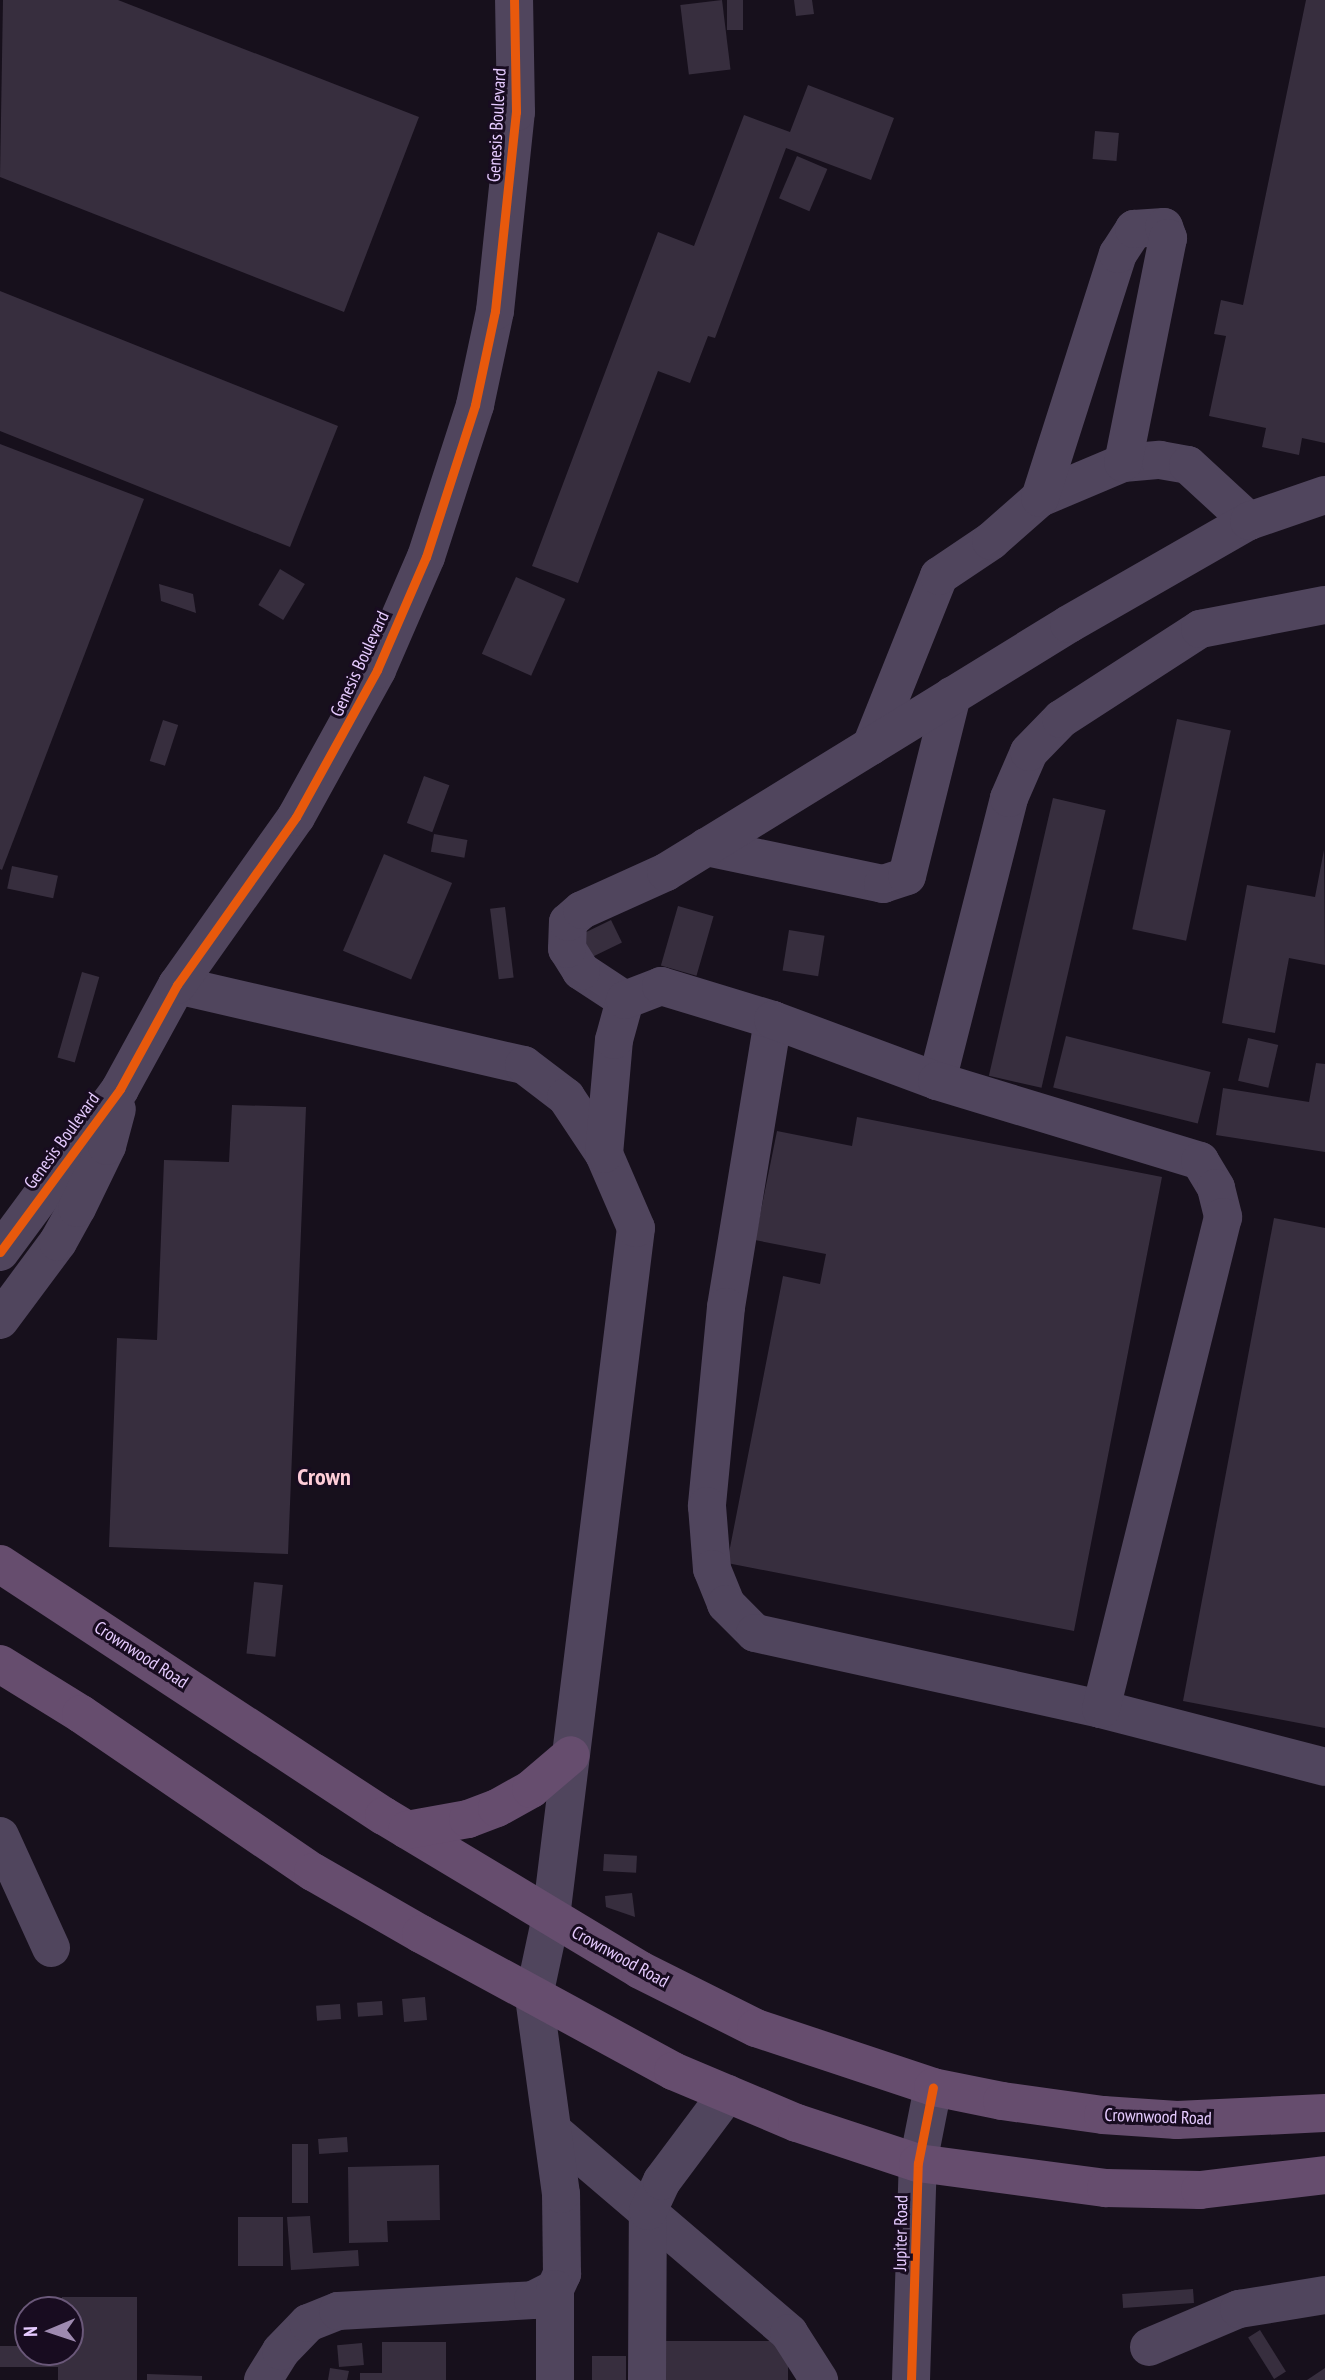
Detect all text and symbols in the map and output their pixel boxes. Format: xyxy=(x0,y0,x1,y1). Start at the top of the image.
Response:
street label: Genesis Boulevard xyxy=(483,68,511,182)
street label: Genesis Boulevard xyxy=(326,608,394,720)
street label: Genesis Boulevard xyxy=(20,1089,104,1193)
district label: Crown xyxy=(297,1463,351,1491)
street label: Crownwood Road xyxy=(90,1617,192,1693)
street label: Crownwood Road xyxy=(568,1922,672,1992)
street label: Crownwood Road xyxy=(1104,2104,1212,2130)
street label: Jupiter Road xyxy=(890,2195,912,2271)
north arrow xyxy=(14,2296,84,2366)
text: N xyxy=(18,2326,42,2337)

